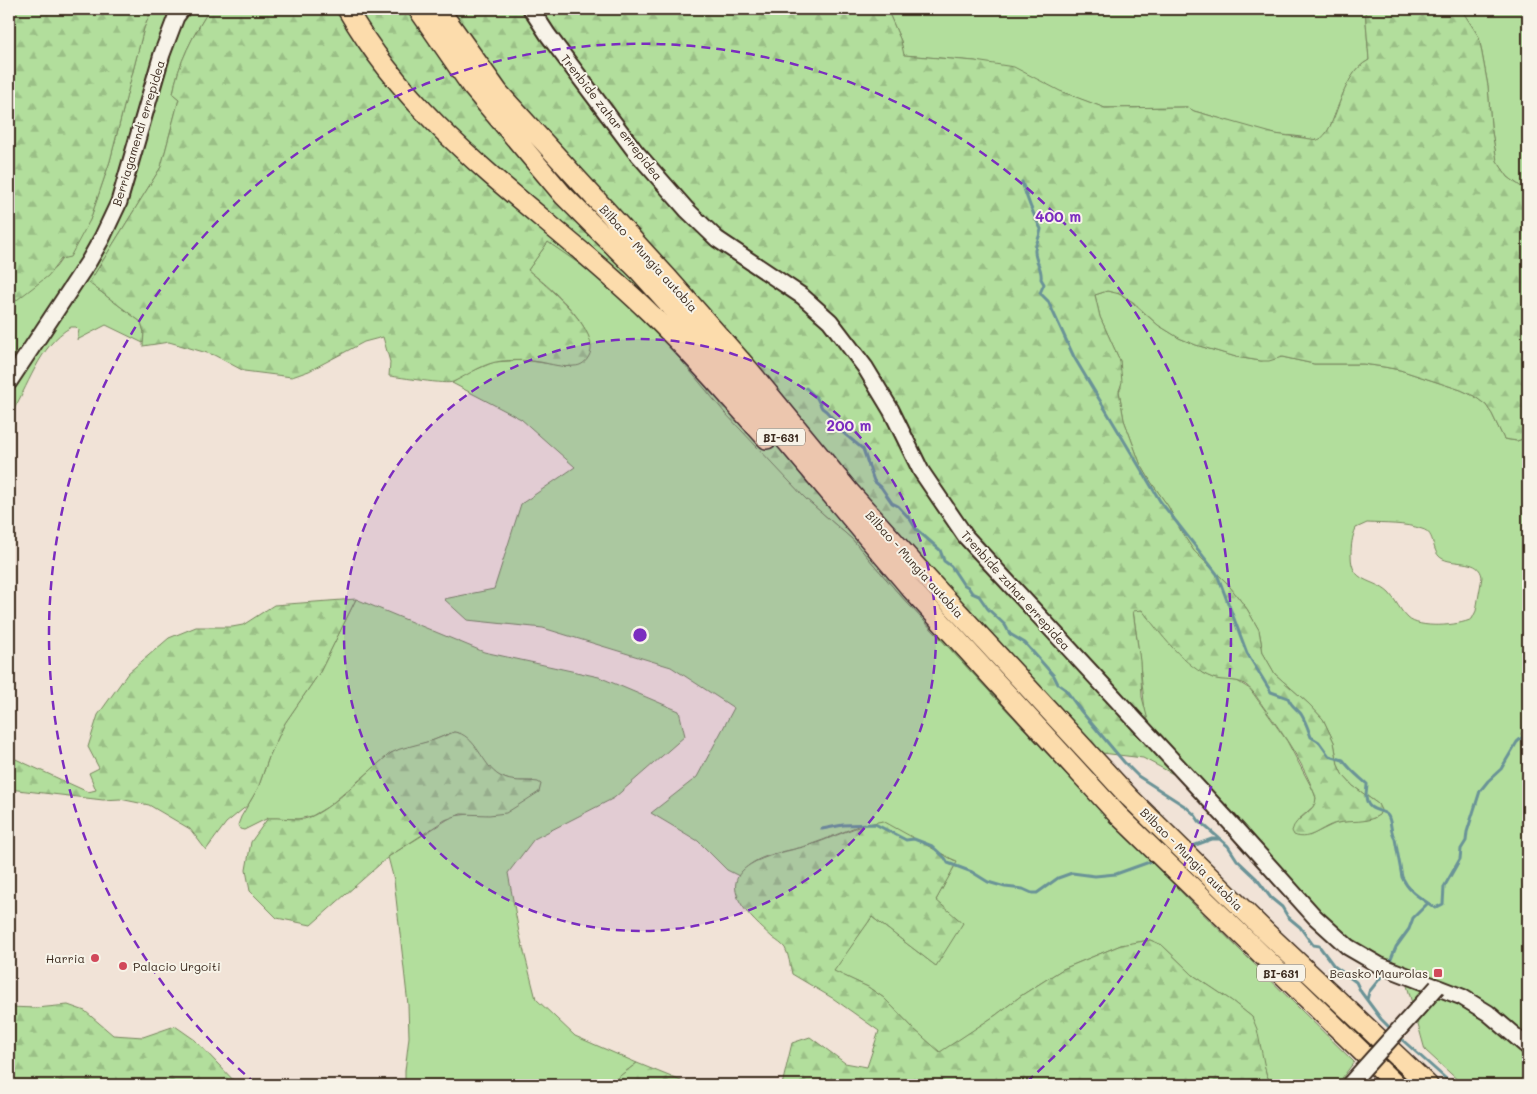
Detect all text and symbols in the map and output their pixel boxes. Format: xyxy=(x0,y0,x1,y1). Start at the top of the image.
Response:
street label: Trenbide zahar errepidea xyxy=(558,51,666,183)
street label: Berriagamendi errepidea xyxy=(108,58,168,208)
street label: Bilbao - Mungia autobia xyxy=(597,201,701,315)
text: 400 m xyxy=(1035,206,1081,226)
text: 200 m xyxy=(827,415,872,435)
road number: BI-631 xyxy=(757,428,805,446)
street label: Bilbao - Mungia autobia xyxy=(863,507,967,621)
street label: Trenbide zahar errepidea xyxy=(958,527,1074,653)
centre of rings xyxy=(631,626,649,644)
street label: Bilbao - Mungia autobia xyxy=(1137,804,1247,914)
place label: Harria xyxy=(46,950,85,966)
marker: Harria xyxy=(89,952,101,964)
place label: Palacio Urgoiti xyxy=(133,958,221,974)
marker: Palacio Urgoiti xyxy=(117,960,129,972)
road number: BI-631 xyxy=(1257,964,1305,981)
place label: Beasko Maurolas xyxy=(1329,965,1428,981)
marker: Beasko Maurolas xyxy=(1432,967,1444,979)

